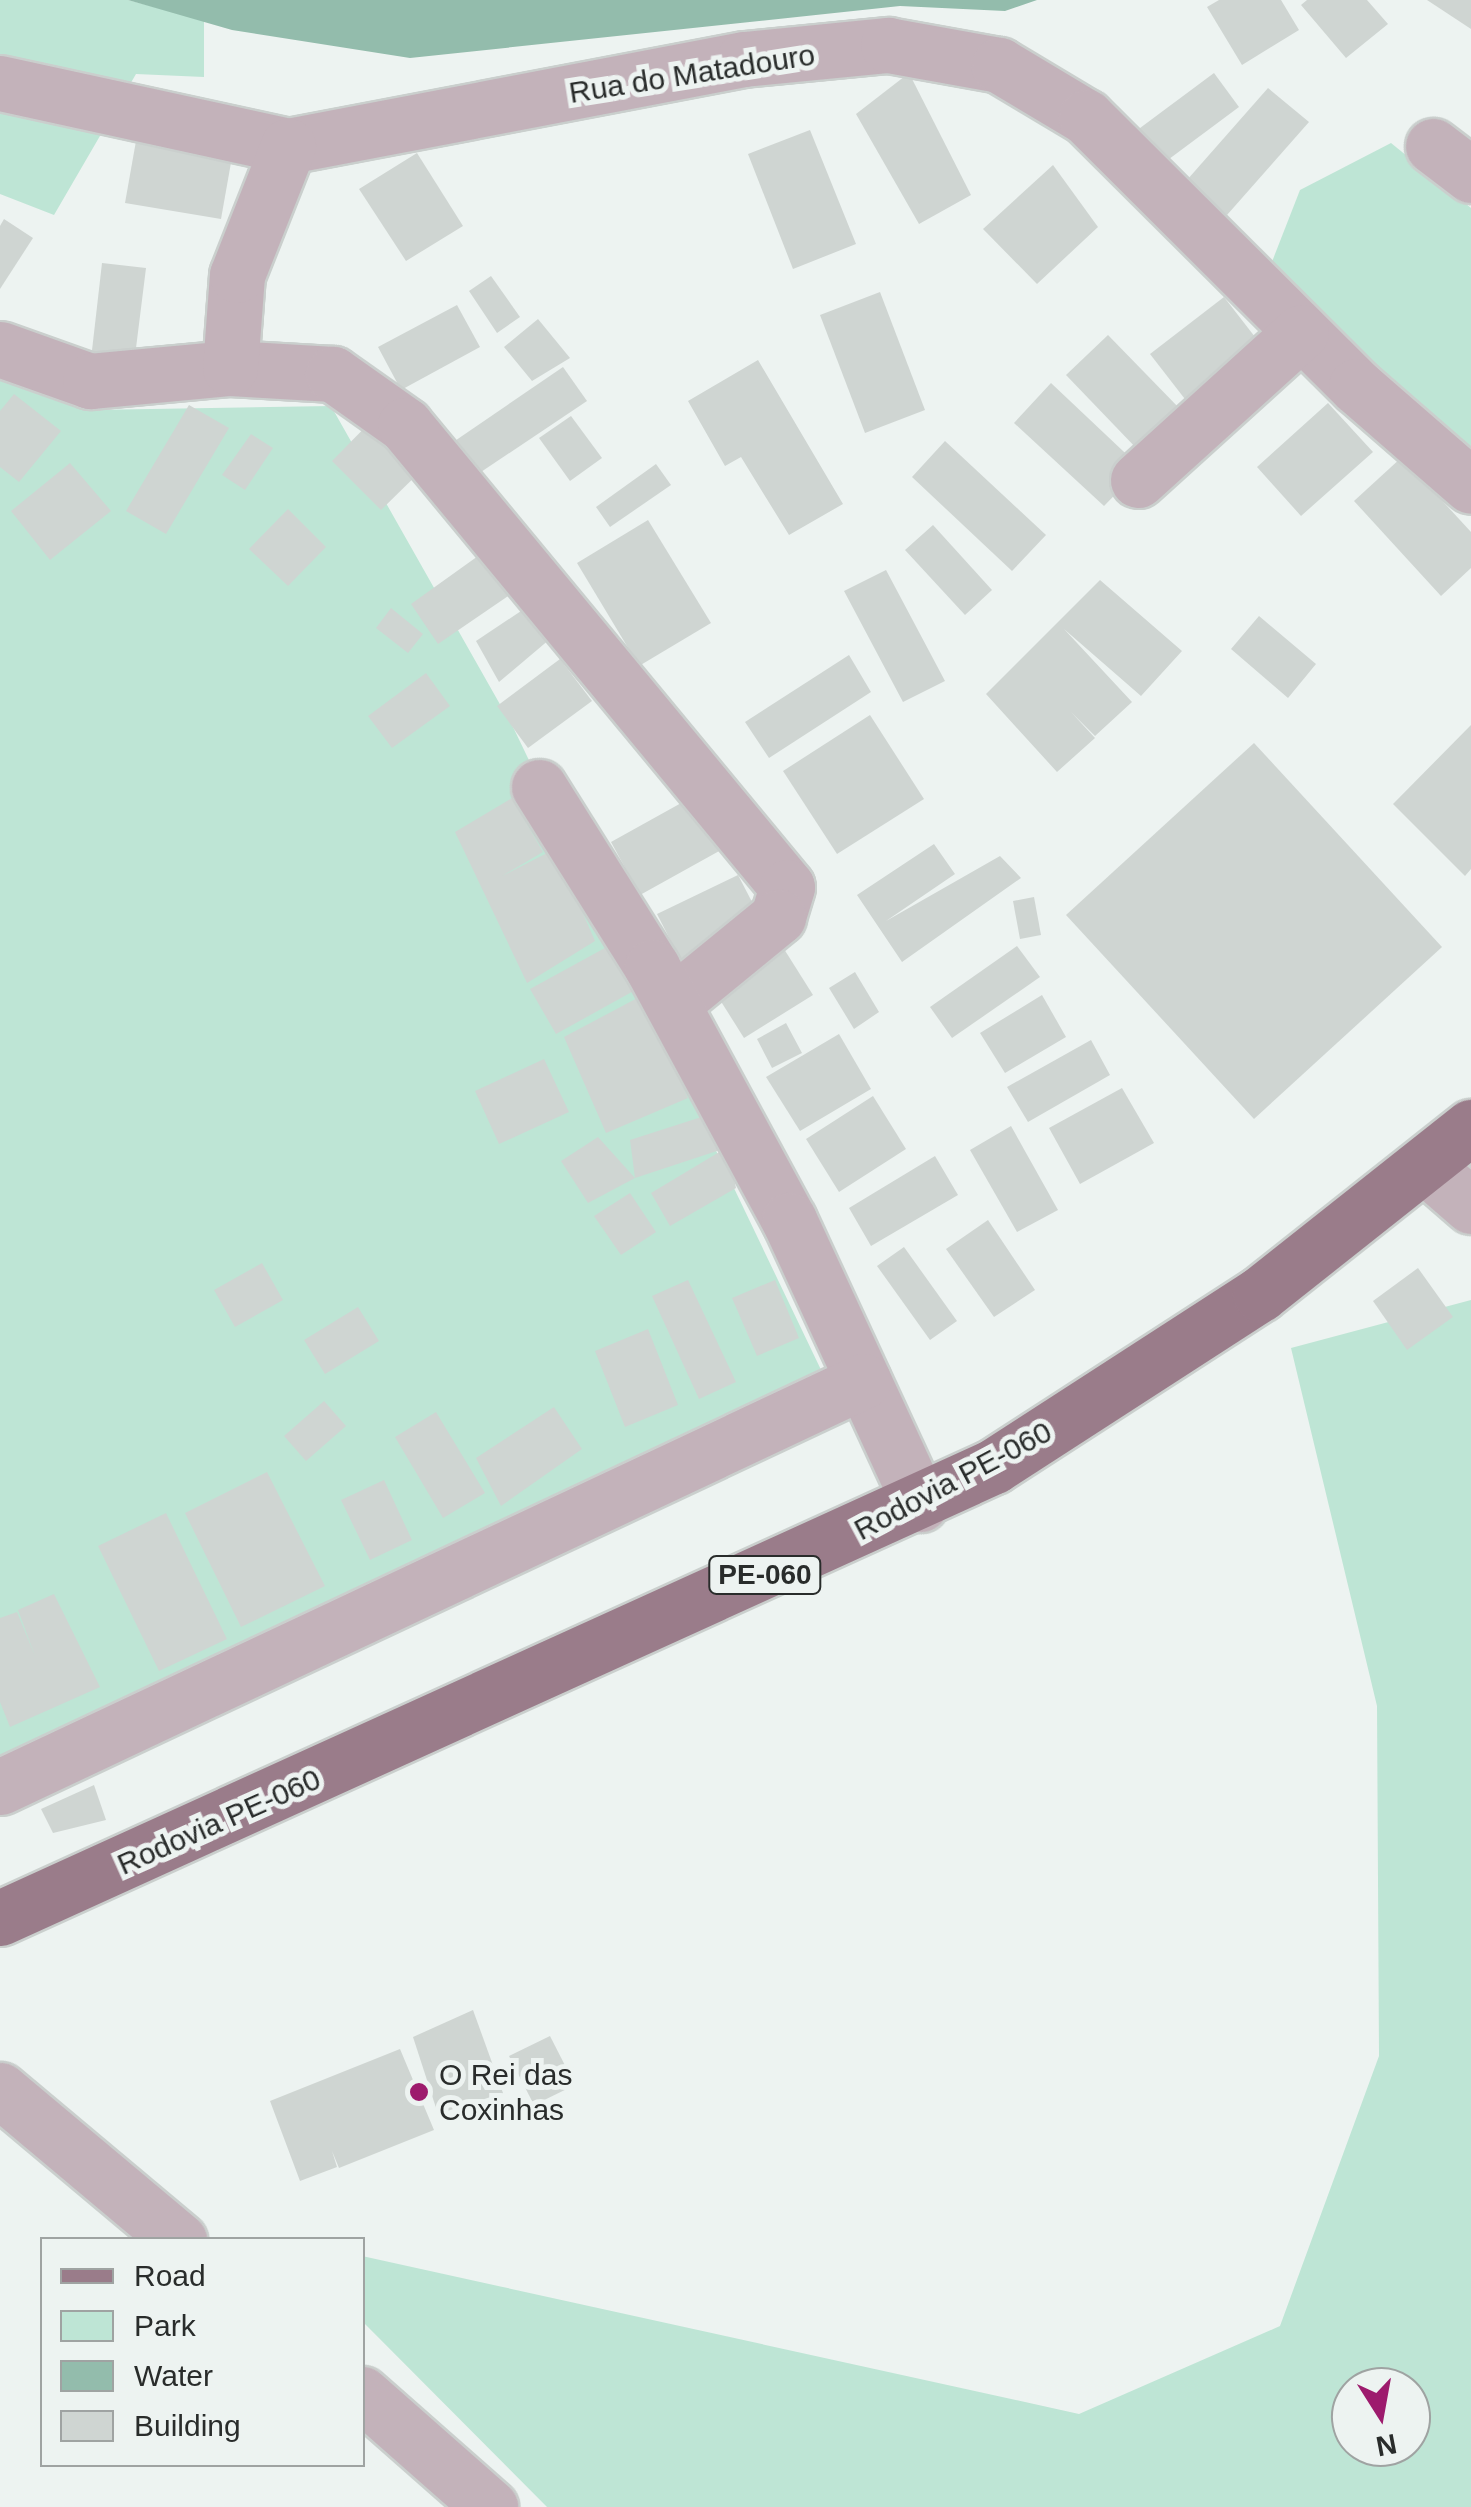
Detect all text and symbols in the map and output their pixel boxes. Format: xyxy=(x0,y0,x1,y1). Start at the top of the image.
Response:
street label: Rua do Matadouro xyxy=(566,37,818,111)
street label: Rodovia PE-060 xyxy=(848,1414,1058,1548)
road number: PE-060 xyxy=(708,1552,822,1598)
street label: Rodovia PE-060 xyxy=(112,1761,326,1883)
place label: O Rei das Coxinhas xyxy=(439,2057,572,2128)
marker: O Rei das Coxinhas xyxy=(408,2081,430,2103)
legend xyxy=(40,2237,365,2467)
text: Road xyxy=(134,2259,206,2292)
text: Park xyxy=(134,2309,196,2342)
text: Water xyxy=(134,2359,213,2392)
north arrow xyxy=(1331,2367,1431,2467)
text: Building xyxy=(134,2409,241,2442)
text: N xyxy=(1374,2428,1399,2462)

